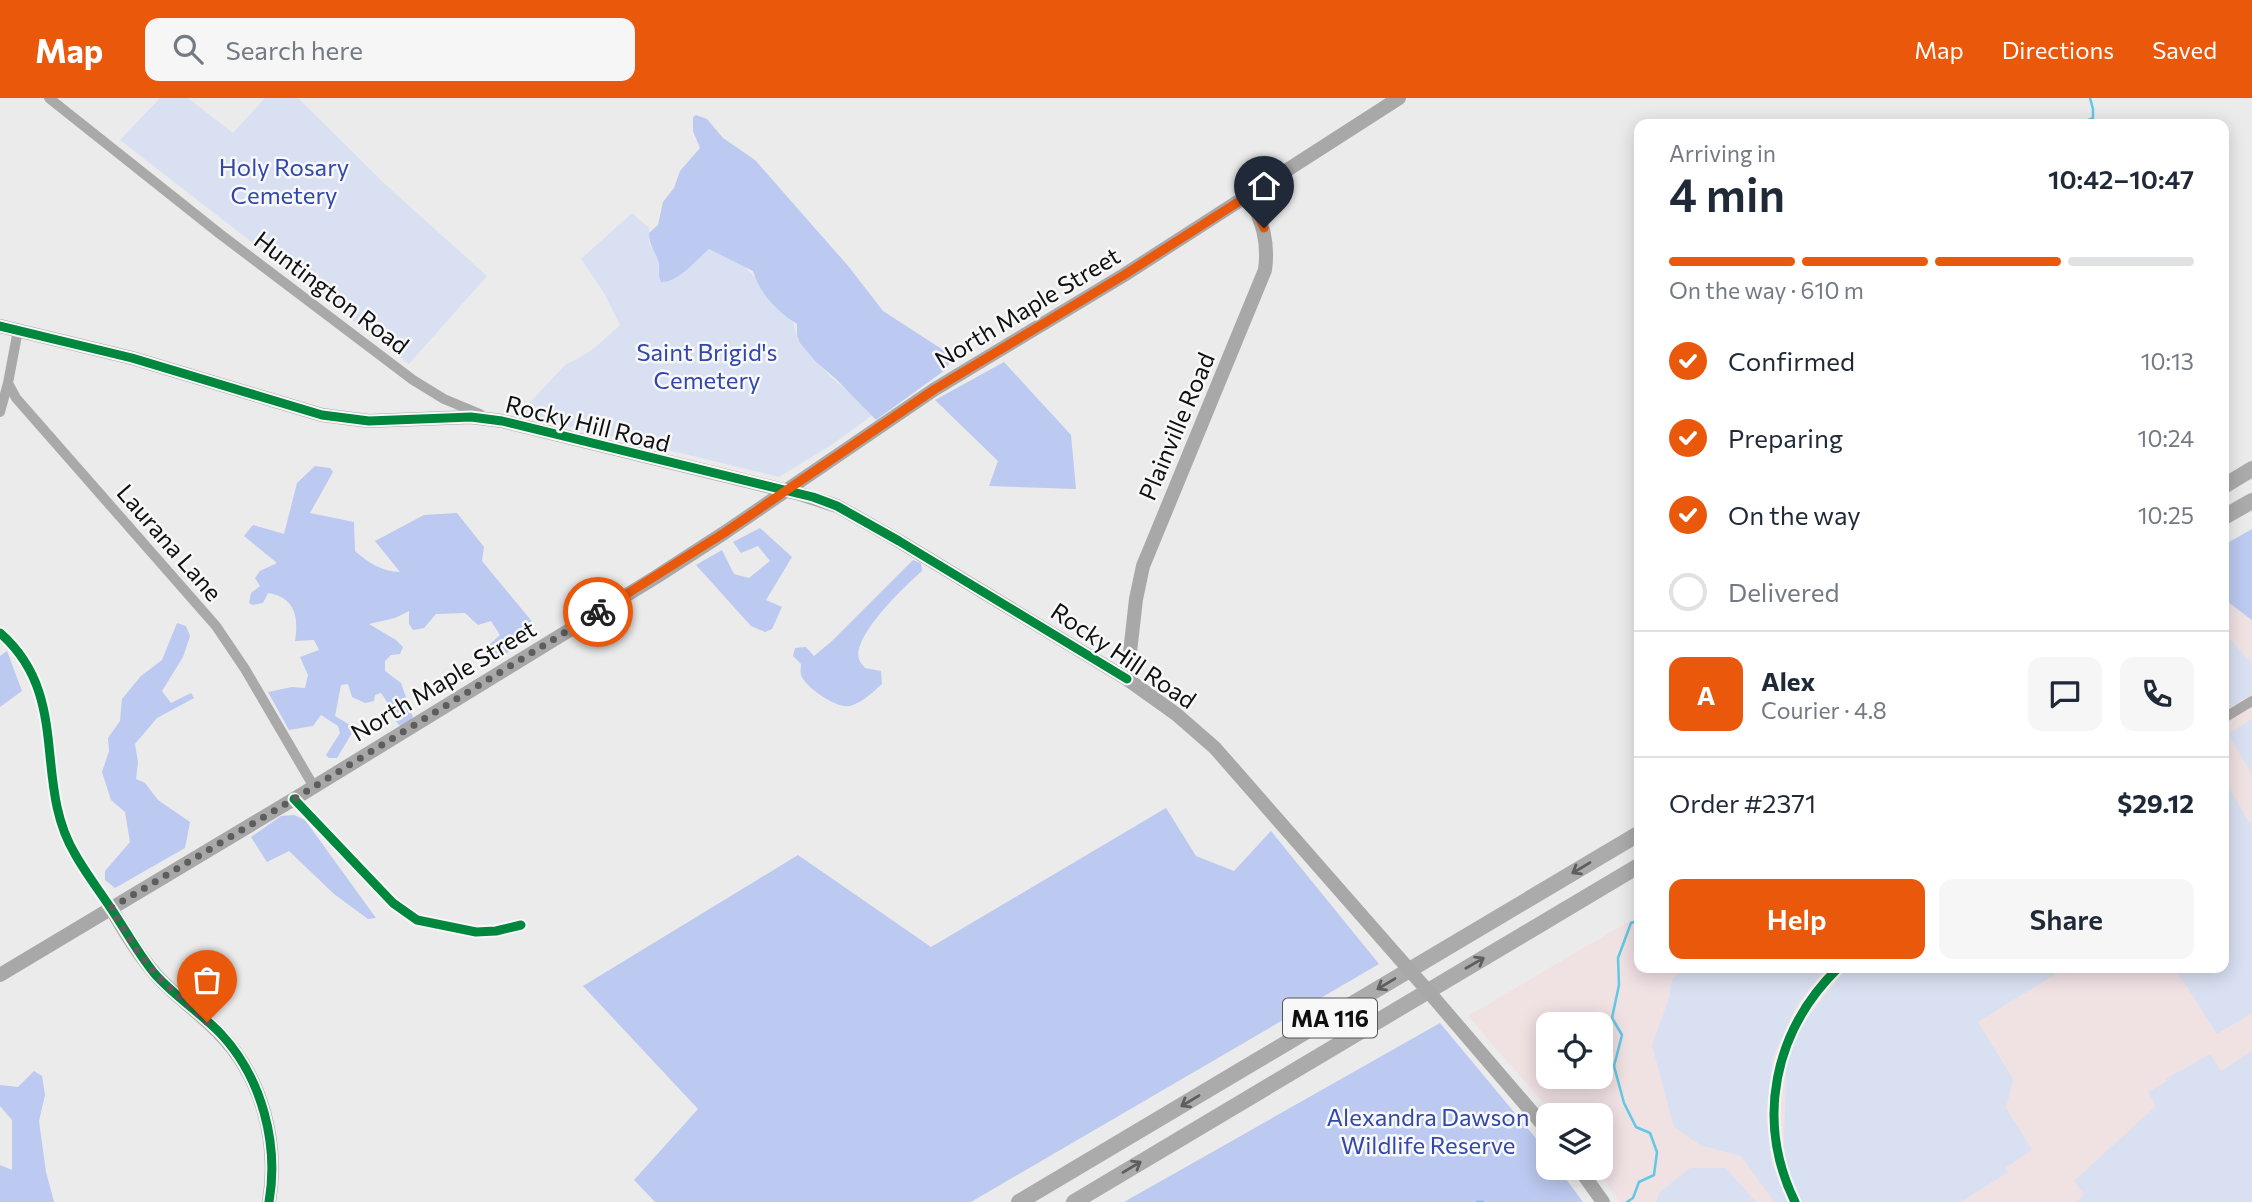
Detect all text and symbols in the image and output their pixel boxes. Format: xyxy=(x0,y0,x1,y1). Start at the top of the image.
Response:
search box xyxy=(145,18,635,81)
text: Map xyxy=(35,29,103,70)
icon: search xyxy=(169,30,207,68)
text: Search here xyxy=(225,34,363,65)
text: Map xyxy=(1914,35,1964,64)
text: Directions xyxy=(2002,35,2114,64)
text: Saved xyxy=(2152,35,2217,64)
text: Arriving in xyxy=(1669,139,1776,167)
park label: Holy Rosary Cemetery xyxy=(219,152,349,209)
pin xyxy=(1234,156,1294,228)
text: 10:42–10:47 xyxy=(2048,163,2194,194)
text: 4 min xyxy=(1669,165,1785,221)
icon: home xyxy=(1245,167,1283,205)
street label: Huntington Road xyxy=(249,224,415,360)
street label: North Maple Street xyxy=(929,240,1125,374)
text: On the way · 610 m xyxy=(1669,276,1864,304)
park label: Saint Brigid's Cemetery xyxy=(636,337,778,394)
icon: check xyxy=(1669,342,1707,380)
text: Confirmed xyxy=(1728,345,1855,376)
text: 10:13 xyxy=(2141,347,2194,375)
street label: Plainville Road xyxy=(1132,348,1220,504)
street label: Rocky Hill Road xyxy=(503,389,673,457)
icon: check xyxy=(1669,419,1707,457)
text: Preparing xyxy=(1728,422,1843,453)
text: 10:24 xyxy=(2138,424,2194,452)
street label: Laurana Lane xyxy=(111,478,229,606)
icon: check xyxy=(1669,496,1707,534)
text: On the way xyxy=(1728,499,1861,530)
text: 10:25 xyxy=(2138,501,2194,529)
text: Delivered xyxy=(1728,576,1839,607)
courier xyxy=(563,577,633,647)
icon: bike xyxy=(579,593,617,631)
street label: Rocky Hill Road xyxy=(1046,596,1202,714)
street label: North Maple Street xyxy=(345,613,541,747)
button: chat xyxy=(2028,657,2102,731)
button: phone xyxy=(2120,657,2194,731)
text: Alex xyxy=(1761,665,1815,696)
text: A xyxy=(1697,679,1715,710)
text: Courier · 4.8 xyxy=(1761,696,1887,724)
text: Order #2371 xyxy=(1669,787,1816,818)
text: $29.12 xyxy=(2117,787,2194,818)
one-way arrow xyxy=(1572,861,1592,875)
button: Help xyxy=(1669,879,1925,959)
button: Share xyxy=(1939,879,2194,959)
pin xyxy=(177,950,237,1022)
one-way arrow xyxy=(1464,955,1484,969)
icon: bag xyxy=(188,961,226,999)
one-way arrow xyxy=(1376,978,1396,992)
road number: MA 116 xyxy=(1283,998,1377,1037)
map controls xyxy=(1536,1012,1613,1180)
button: locate xyxy=(1536,1012,1613,1089)
one-way arrow xyxy=(1181,1094,1201,1108)
park label: Alexandra Dawson Wildlife Reserve xyxy=(1327,1102,1529,1159)
button: layers xyxy=(1536,1103,1613,1180)
one-way arrow xyxy=(1122,1160,1142,1174)

